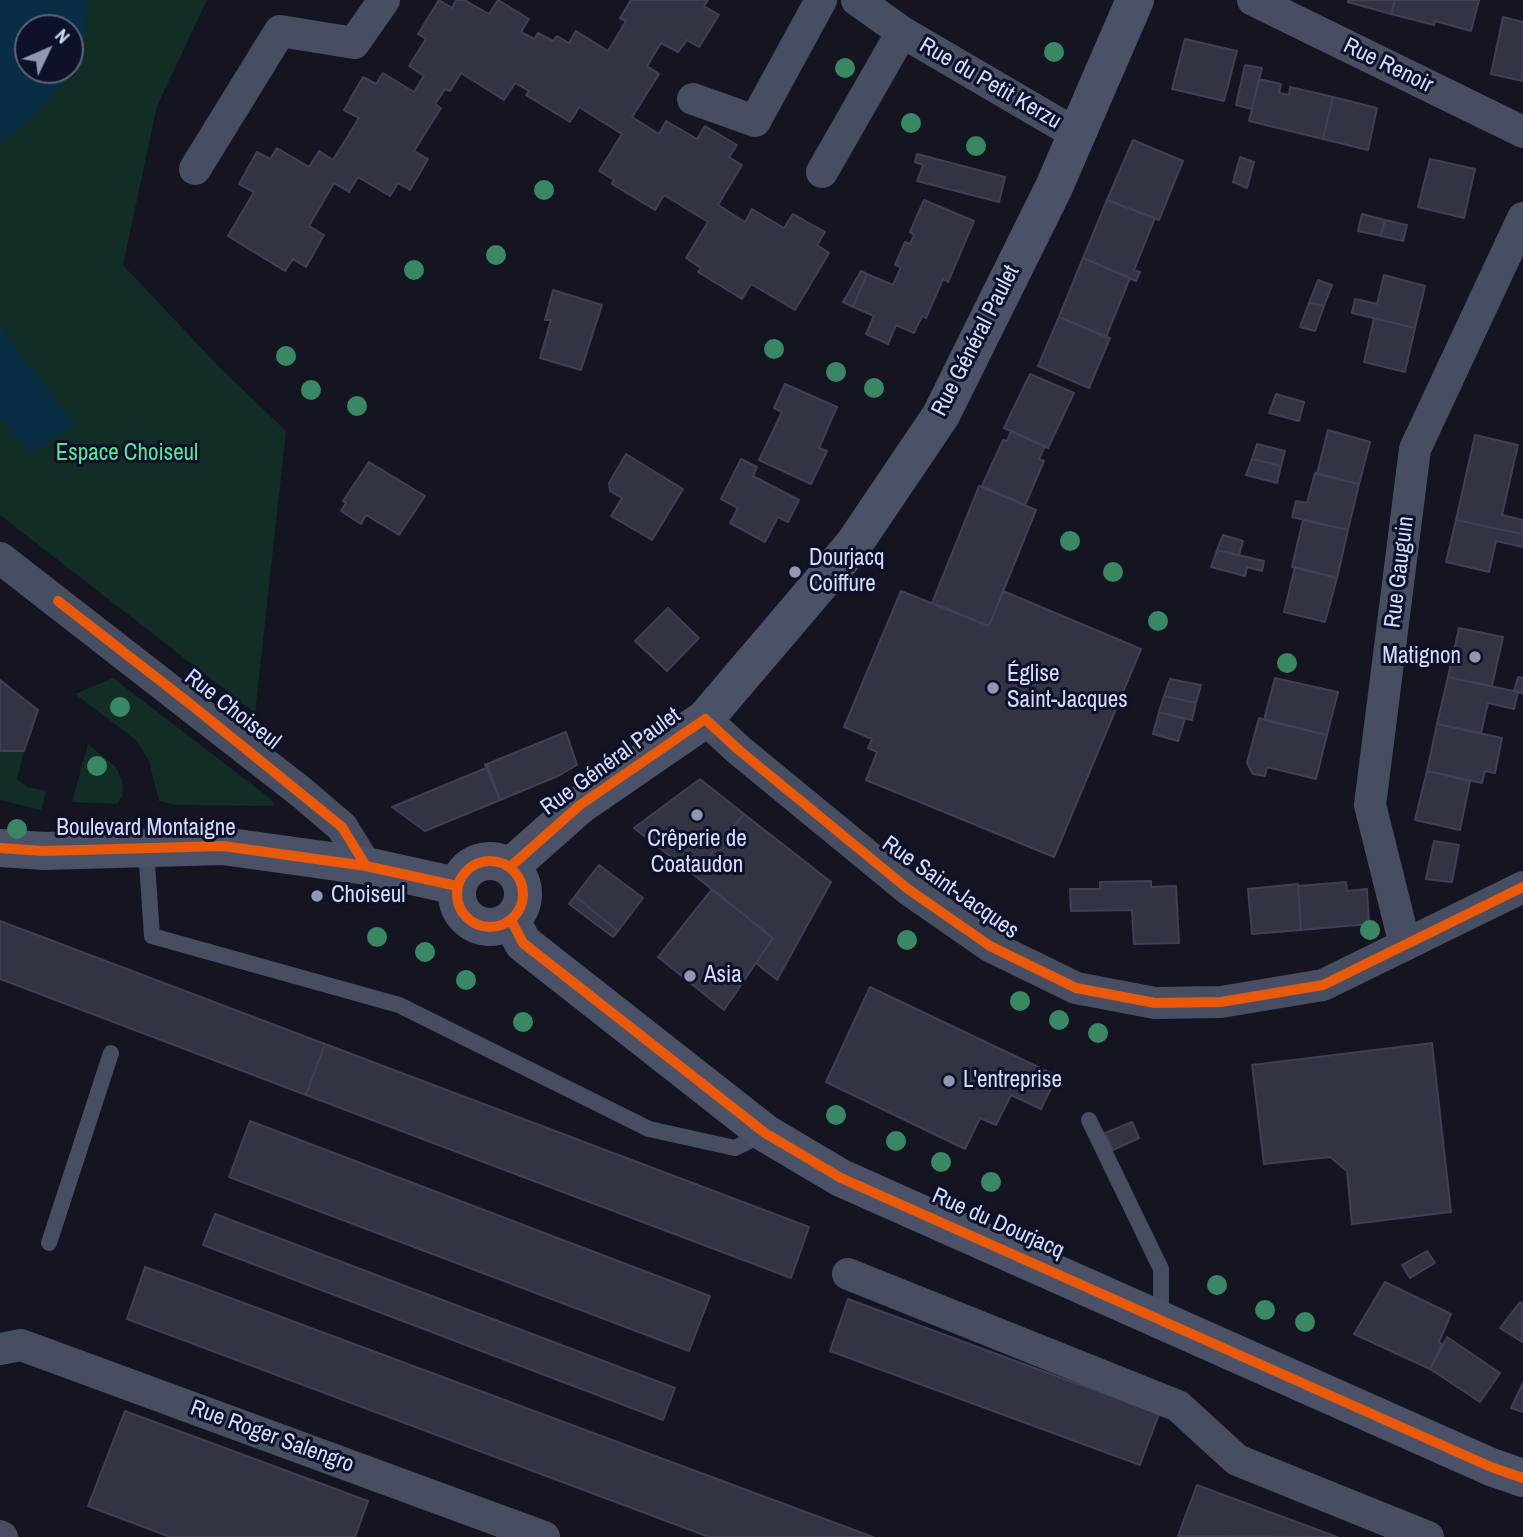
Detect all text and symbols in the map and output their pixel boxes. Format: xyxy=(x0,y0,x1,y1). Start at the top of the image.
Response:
north arrow xyxy=(14,14,84,84)
text: N xyxy=(49,23,76,49)
street label: Rue du Petit Kerzu xyxy=(914,32,1066,136)
street label: Rue Renoir xyxy=(1339,32,1437,100)
street label: Rue Général Paulet xyxy=(926,261,1026,421)
park label: Espace Choiseul xyxy=(56,440,198,468)
street label: Rue Gauguin xyxy=(1379,515,1421,629)
place label: Dourjacq Coiffure xyxy=(809,545,884,599)
marker: Dourjacq Coiffure xyxy=(787,564,803,580)
place label: Matignon xyxy=(1382,643,1461,671)
marker: Matignon xyxy=(1467,649,1483,665)
place label: Église Saint-Jacques xyxy=(1007,661,1128,715)
street label: Rue Choiseul xyxy=(178,664,286,756)
marker: Église Saint-Jacques xyxy=(985,680,1001,696)
street label: Rue Général Paulet xyxy=(536,702,686,822)
marker: Crêperie de Coataudon xyxy=(689,807,705,823)
street label: Boulevard Montaigne xyxy=(56,815,236,843)
place label: Crêperie de Coataudon xyxy=(647,826,747,880)
street label: Rue Saint-Jacques xyxy=(876,831,1024,945)
place label: Choiseul xyxy=(331,882,405,910)
marker: Choiseul xyxy=(309,888,325,904)
place label: Asia xyxy=(704,962,742,990)
marker: Asia xyxy=(682,968,698,984)
place label: L'entreprise xyxy=(963,1067,1062,1095)
marker: L'entreprise xyxy=(941,1073,957,1089)
street label: Rue du Dourjacq xyxy=(928,1183,1068,1265)
street label: Rue Roger Salengro xyxy=(187,1395,357,1479)

